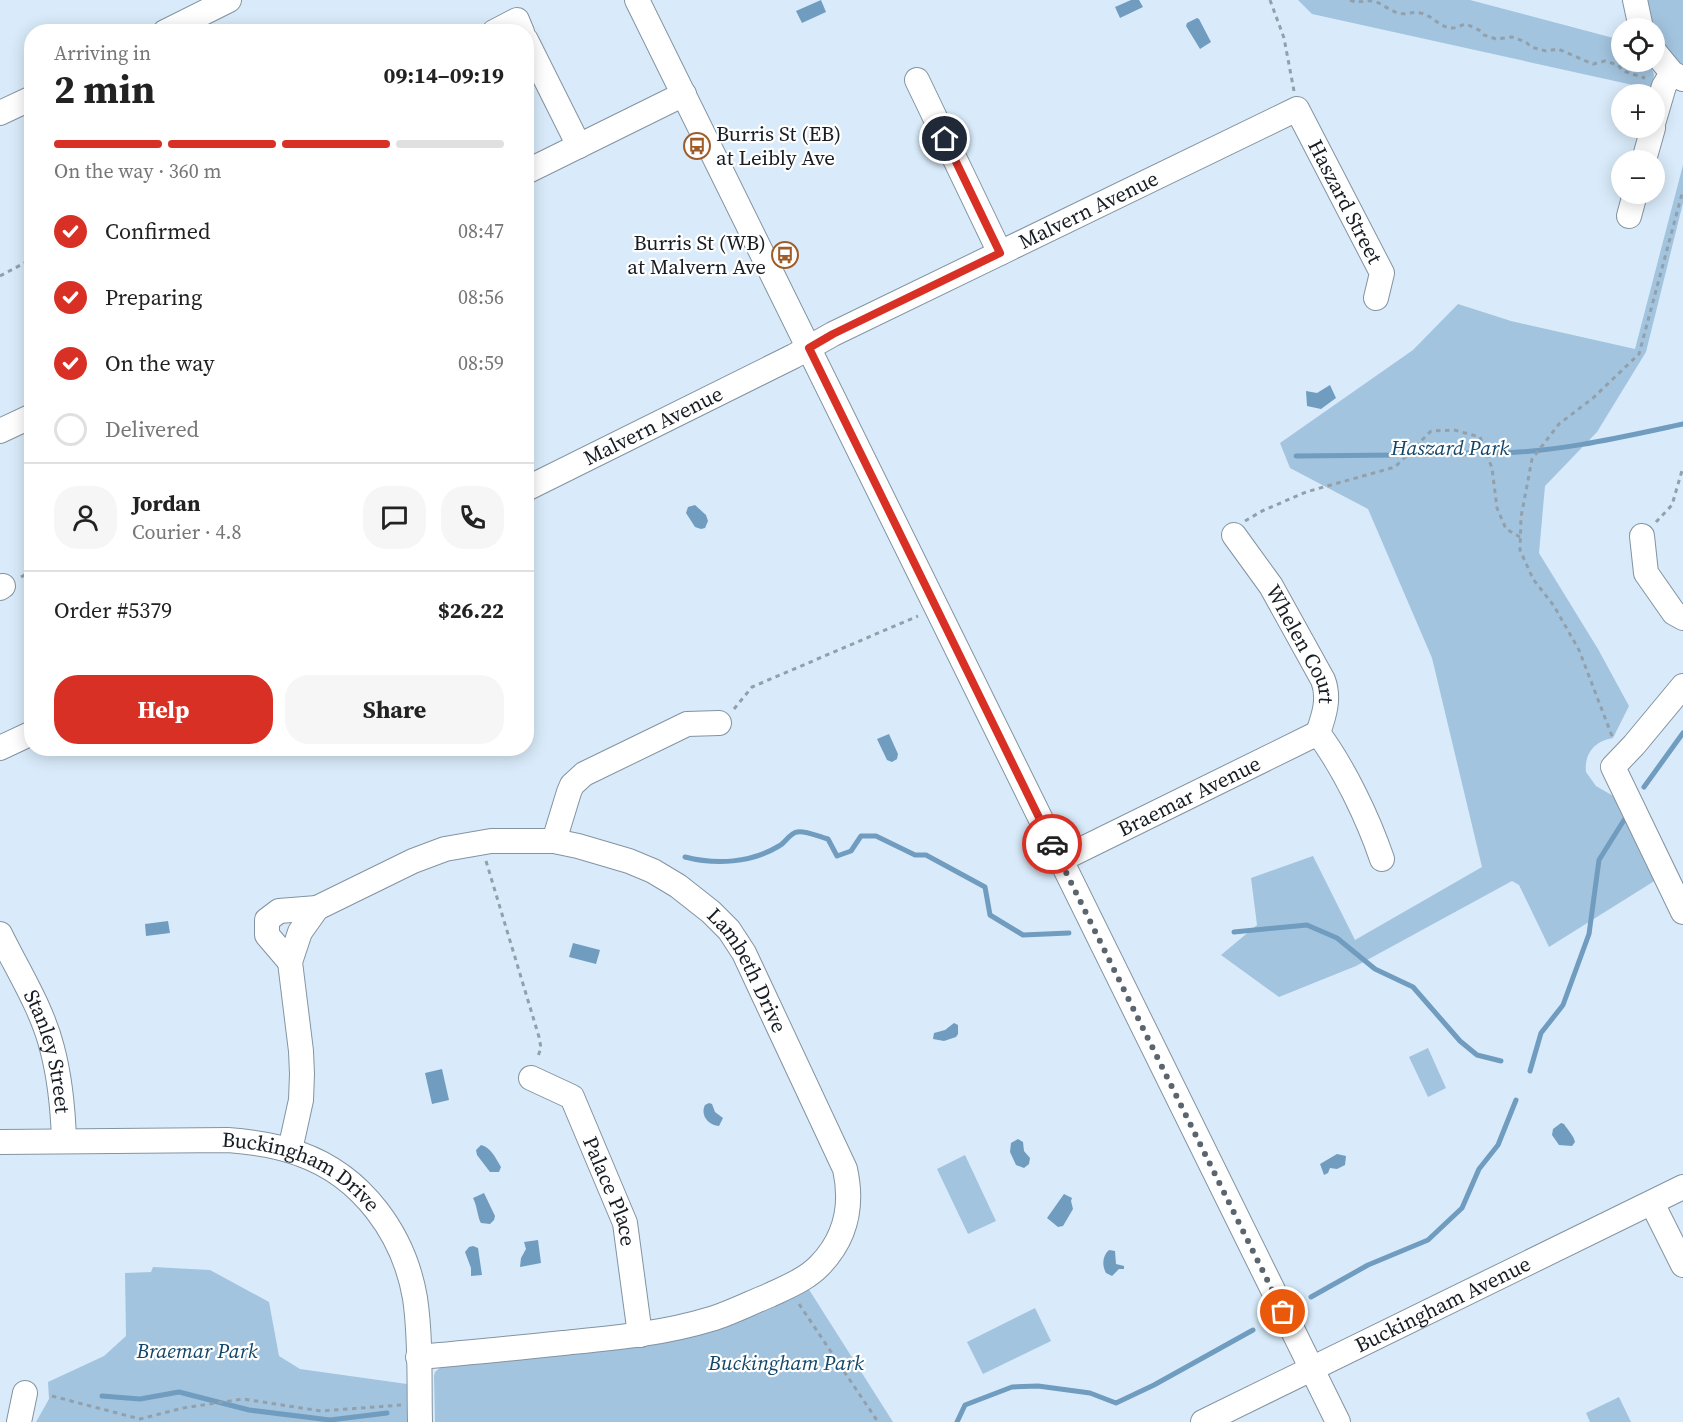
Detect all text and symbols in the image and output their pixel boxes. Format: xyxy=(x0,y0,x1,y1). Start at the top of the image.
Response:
map controls xyxy=(1611,18,1665,204)
button: locate xyxy=(1611,18,1665,72)
text: Arriving in xyxy=(54,39,151,67)
text: 09:14–09:19 xyxy=(384,60,504,90)
text: 2 min xyxy=(54,63,155,116)
button: + xyxy=(1611,84,1665,138)
pin xyxy=(919,113,970,164)
place label: Burris St (EB) at Leibly Ave xyxy=(716,119,841,172)
icon: home xyxy=(928,122,961,155)
bus stop icon: Burris St (EB) at Leibly Ave xyxy=(682,131,712,161)
street label: Haszard Street xyxy=(1301,134,1390,269)
button: − xyxy=(1611,150,1665,204)
text: On the way · 360 m xyxy=(54,157,221,185)
street label: Malvern Avenue xyxy=(1014,163,1163,256)
icon: check xyxy=(54,215,87,248)
text: Confirmed xyxy=(105,216,210,246)
text: 08:47 xyxy=(458,217,504,245)
place label: Burris St (WB) at Malvern Ave xyxy=(627,228,766,281)
bus stop icon: Burris St (WB) at Malvern Ave xyxy=(770,240,800,270)
icon: check xyxy=(54,281,87,314)
text: Preparing xyxy=(105,282,202,312)
text: 08:56 xyxy=(458,283,504,311)
icon: check xyxy=(54,347,87,380)
text: On the way xyxy=(105,348,214,378)
text: 08:59 xyxy=(458,349,504,377)
street label: Malvern Avenue xyxy=(579,379,727,472)
text: Delivered xyxy=(105,414,199,444)
park label: Haszard Park xyxy=(1390,433,1509,462)
button: person xyxy=(54,486,117,549)
button: chat xyxy=(363,486,426,549)
button: phone xyxy=(441,486,504,549)
text: Jordan xyxy=(132,488,200,518)
text: Courier · 4.8 xyxy=(132,518,241,546)
street label: Whelen Court xyxy=(1259,579,1341,705)
text: Order #5379 xyxy=(54,595,172,625)
text: $26.22 xyxy=(438,595,504,625)
button: Help xyxy=(54,675,273,744)
button: Share xyxy=(285,675,504,744)
street label: Braemar Avenue xyxy=(1113,749,1265,843)
courier xyxy=(1022,814,1082,874)
icon: car xyxy=(1036,828,1069,861)
street label: Lambeth Drive xyxy=(701,901,794,1037)
street label: Stanley Street xyxy=(17,984,78,1115)
street label: Buckingham Drive xyxy=(221,1125,387,1218)
street label: Palace Place xyxy=(576,1132,643,1248)
street label: Buckingham Avenue xyxy=(1350,1249,1535,1359)
pin xyxy=(1257,1286,1308,1337)
icon: bag xyxy=(1266,1295,1299,1328)
park label: Braemar Park xyxy=(135,1336,258,1365)
park label: Buckingham Park xyxy=(707,1348,864,1377)

